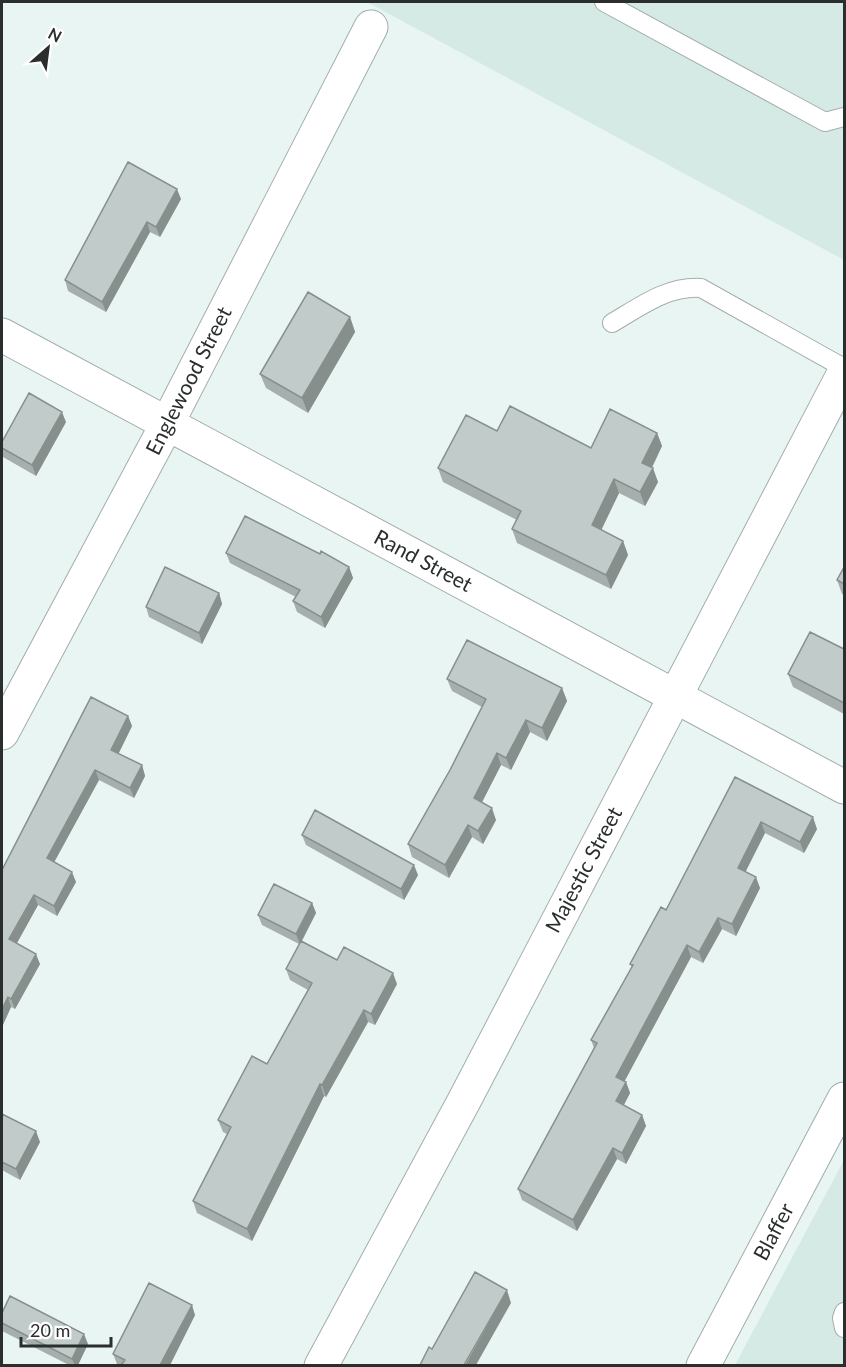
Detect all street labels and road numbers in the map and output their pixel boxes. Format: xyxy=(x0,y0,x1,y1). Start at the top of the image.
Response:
street label: Englewood Street xyxy=(140,302,236,459)
street label: Rand Street xyxy=(370,523,477,596)
street label: Majestic Street xyxy=(539,802,626,936)
street label: Blaffer xyxy=(747,1198,798,1264)

